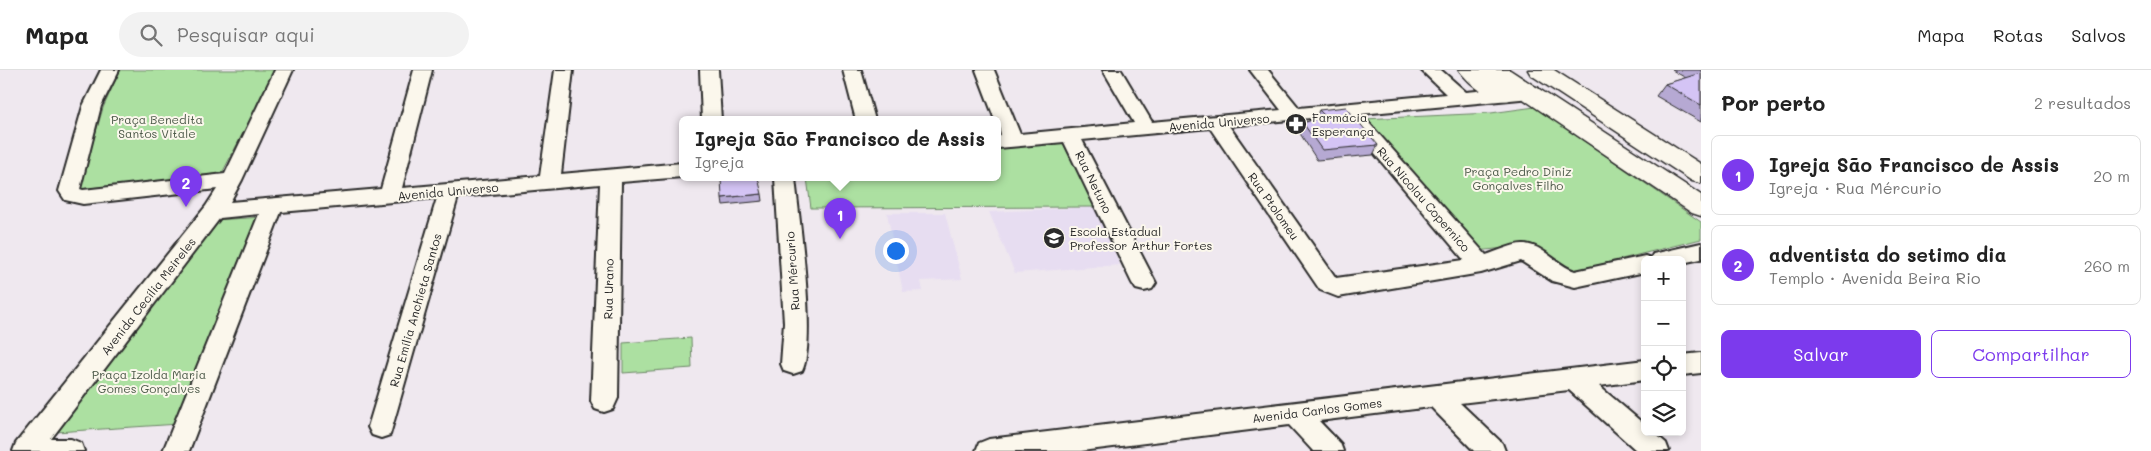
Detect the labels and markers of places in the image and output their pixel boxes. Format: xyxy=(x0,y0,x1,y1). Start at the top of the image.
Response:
place label: Farmácia Esperança xyxy=(1312,109,1374,139)
pharmacy icon: Farmácia Esperança xyxy=(1284,112,1308,136)
pin: 2 xyxy=(170,166,202,207)
pin: 1 xyxy=(824,198,856,239)
place label: Escola Estadual Professor Arthur Fortes xyxy=(1070,223,1213,253)
school or university icon: Escola Estadual Professor Arthur Fortes xyxy=(1042,226,1066,250)

